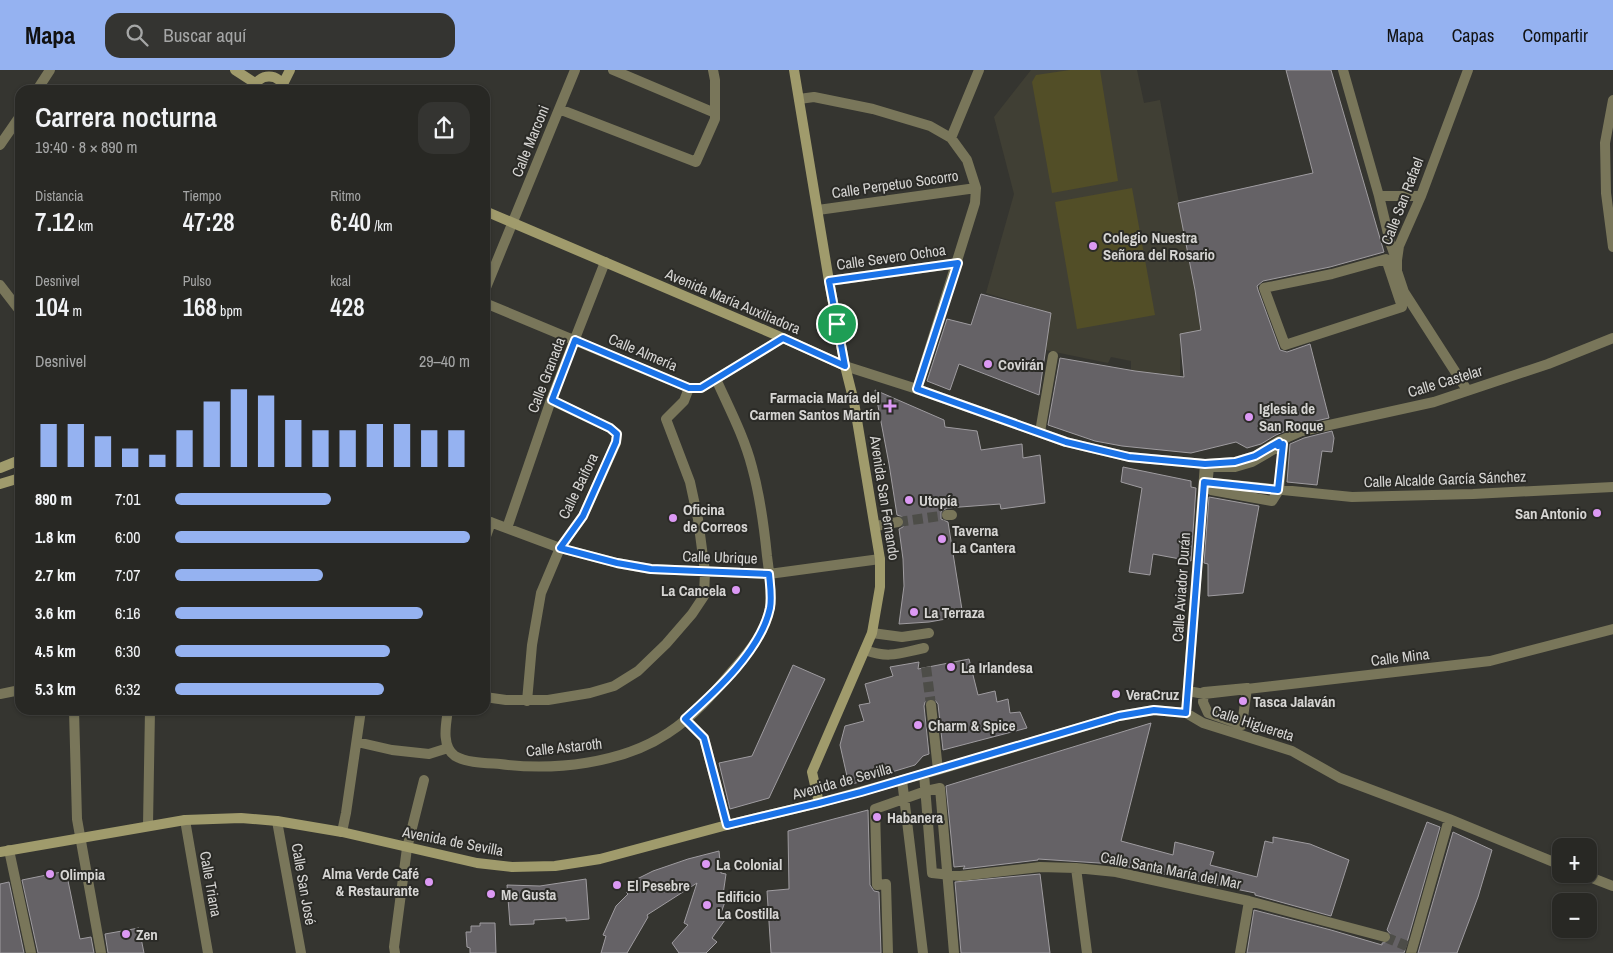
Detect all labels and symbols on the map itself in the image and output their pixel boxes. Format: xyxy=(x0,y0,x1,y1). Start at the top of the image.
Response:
street label: Calle Marconi xyxy=(506,102,554,180)
street label: Calle San Rafael xyxy=(1376,154,1428,248)
street label: Calle Perpetuo Socorro xyxy=(830,165,960,203)
place label: Colegio Nuestra Señora del Rosario xyxy=(1103,227,1215,265)
street label: Calle Severo Ochoa xyxy=(835,239,947,275)
marker: Colegio Nuestra Señora del Rosario xyxy=(1087,240,1099,252)
street label: Avenida María Auxiliadora xyxy=(661,263,804,339)
pin xyxy=(816,303,858,345)
street label: Calle Almería xyxy=(605,328,681,376)
street label: Calle Granada xyxy=(522,334,570,416)
place label: Covirán xyxy=(998,354,1044,375)
marker: Covirán xyxy=(982,358,994,370)
street label: Calle Castelar xyxy=(1405,360,1485,402)
place label: Farmacia María del Carmen Santos Martín xyxy=(749,387,880,425)
place label: Iglesia de San Roque xyxy=(1259,398,1323,436)
marker: Farmacia María del Carmen Santos Martín xyxy=(884,400,896,412)
marker: Iglesia de San Roque xyxy=(1243,411,1255,423)
street label: Avenida San Fernando xyxy=(865,433,905,562)
street label: Calle Baifora xyxy=(553,449,603,523)
street label: Calle Alcalde García Sánchez xyxy=(1363,466,1527,492)
place label: Utopía xyxy=(919,490,957,511)
marker: Utopía xyxy=(903,494,915,506)
place label: Oficina de Correos xyxy=(683,499,748,537)
place label: San Antonio xyxy=(1515,503,1587,524)
marker: San Antonio xyxy=(1591,507,1603,519)
marker: Oficina de Correos xyxy=(667,512,679,524)
place label: Taverna La Cantera xyxy=(952,520,1016,558)
street label: Calle Aviador Durán xyxy=(1167,531,1195,643)
marker: Taverna La Cantera xyxy=(936,533,948,545)
street label: Calle Ubrique xyxy=(682,545,758,569)
place label: La Cancela xyxy=(661,580,726,601)
marker: La Cancela xyxy=(730,584,742,596)
place label: La Terraza xyxy=(924,602,985,623)
marker: La Terraza xyxy=(908,606,920,618)
street label: Calle Mina xyxy=(1370,643,1431,671)
place label: La Irlandesa xyxy=(961,657,1033,678)
marker: La Irlandesa xyxy=(945,661,957,673)
place label: VeraCruz xyxy=(1126,684,1179,705)
marker: VeraCruz xyxy=(1110,688,1122,700)
place label: Tasca Jalaván xyxy=(1253,691,1336,712)
marker: Tasca Jalaván xyxy=(1237,695,1249,707)
street label: Calle Higuereta xyxy=(1209,700,1297,746)
place label: Charm & Spice xyxy=(928,715,1016,736)
marker: Charm & Spice xyxy=(912,719,924,731)
street label: Calle Astaroth xyxy=(525,733,603,761)
street label: Avenida de Sevilla xyxy=(789,758,894,805)
place label: Habanera xyxy=(887,807,943,828)
marker: Habanera xyxy=(871,811,883,823)
street label: Avenida de Sevilla xyxy=(400,821,505,861)
street label: Calle San José xyxy=(286,841,322,927)
street label: Calle Santa María del Mar xyxy=(1099,846,1243,894)
street label: Calle Triana xyxy=(195,850,227,919)
place label: La Colonial xyxy=(716,854,782,875)
marker: La Colonial xyxy=(700,858,712,870)
place label: Alma Verde Café & Restaurante xyxy=(322,863,419,901)
place label: Olimpia xyxy=(60,864,105,885)
marker: Olimpia xyxy=(44,868,56,880)
place label: El Pesebre xyxy=(627,875,690,896)
marker: Alma Verde Café & Restaurante xyxy=(423,876,435,888)
marker: El Pesebre xyxy=(611,879,623,891)
place label: Me Gusta xyxy=(501,884,557,905)
place label: Edificio La Costilla xyxy=(717,886,779,924)
marker: Me Gusta xyxy=(485,888,497,900)
marker: Edificio La Costilla xyxy=(701,899,713,911)
place label: Zen xyxy=(136,924,158,945)
marker: Zen xyxy=(120,928,132,940)

